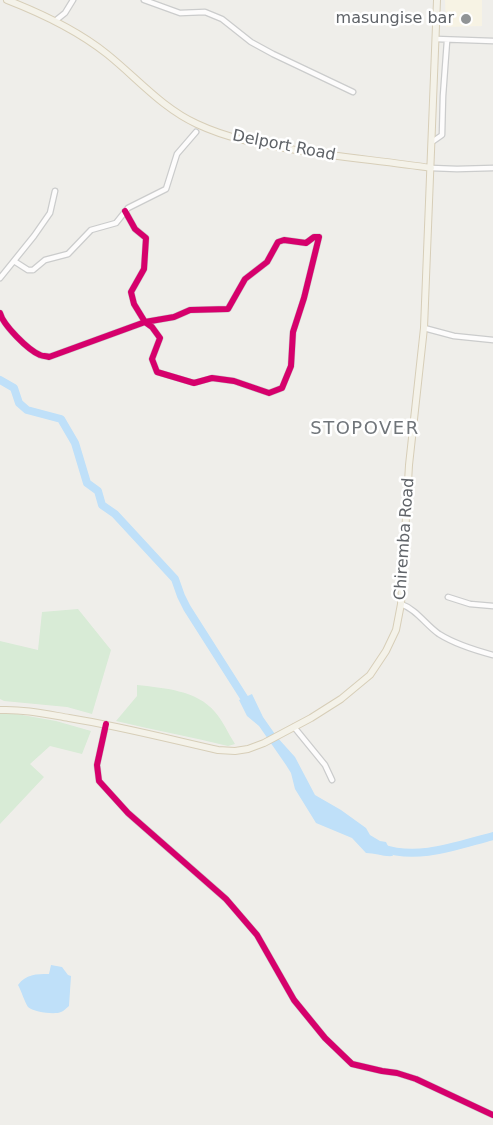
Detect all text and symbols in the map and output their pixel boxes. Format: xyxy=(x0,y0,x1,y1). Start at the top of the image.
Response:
place label: masungise bar xyxy=(336,9,454,29)
marker: masungise bar xyxy=(459,12,473,26)
street label: Delport Road xyxy=(231,127,337,165)
district label: STOPOVER xyxy=(310,418,420,440)
street label: Chiremba Road xyxy=(391,477,419,601)

